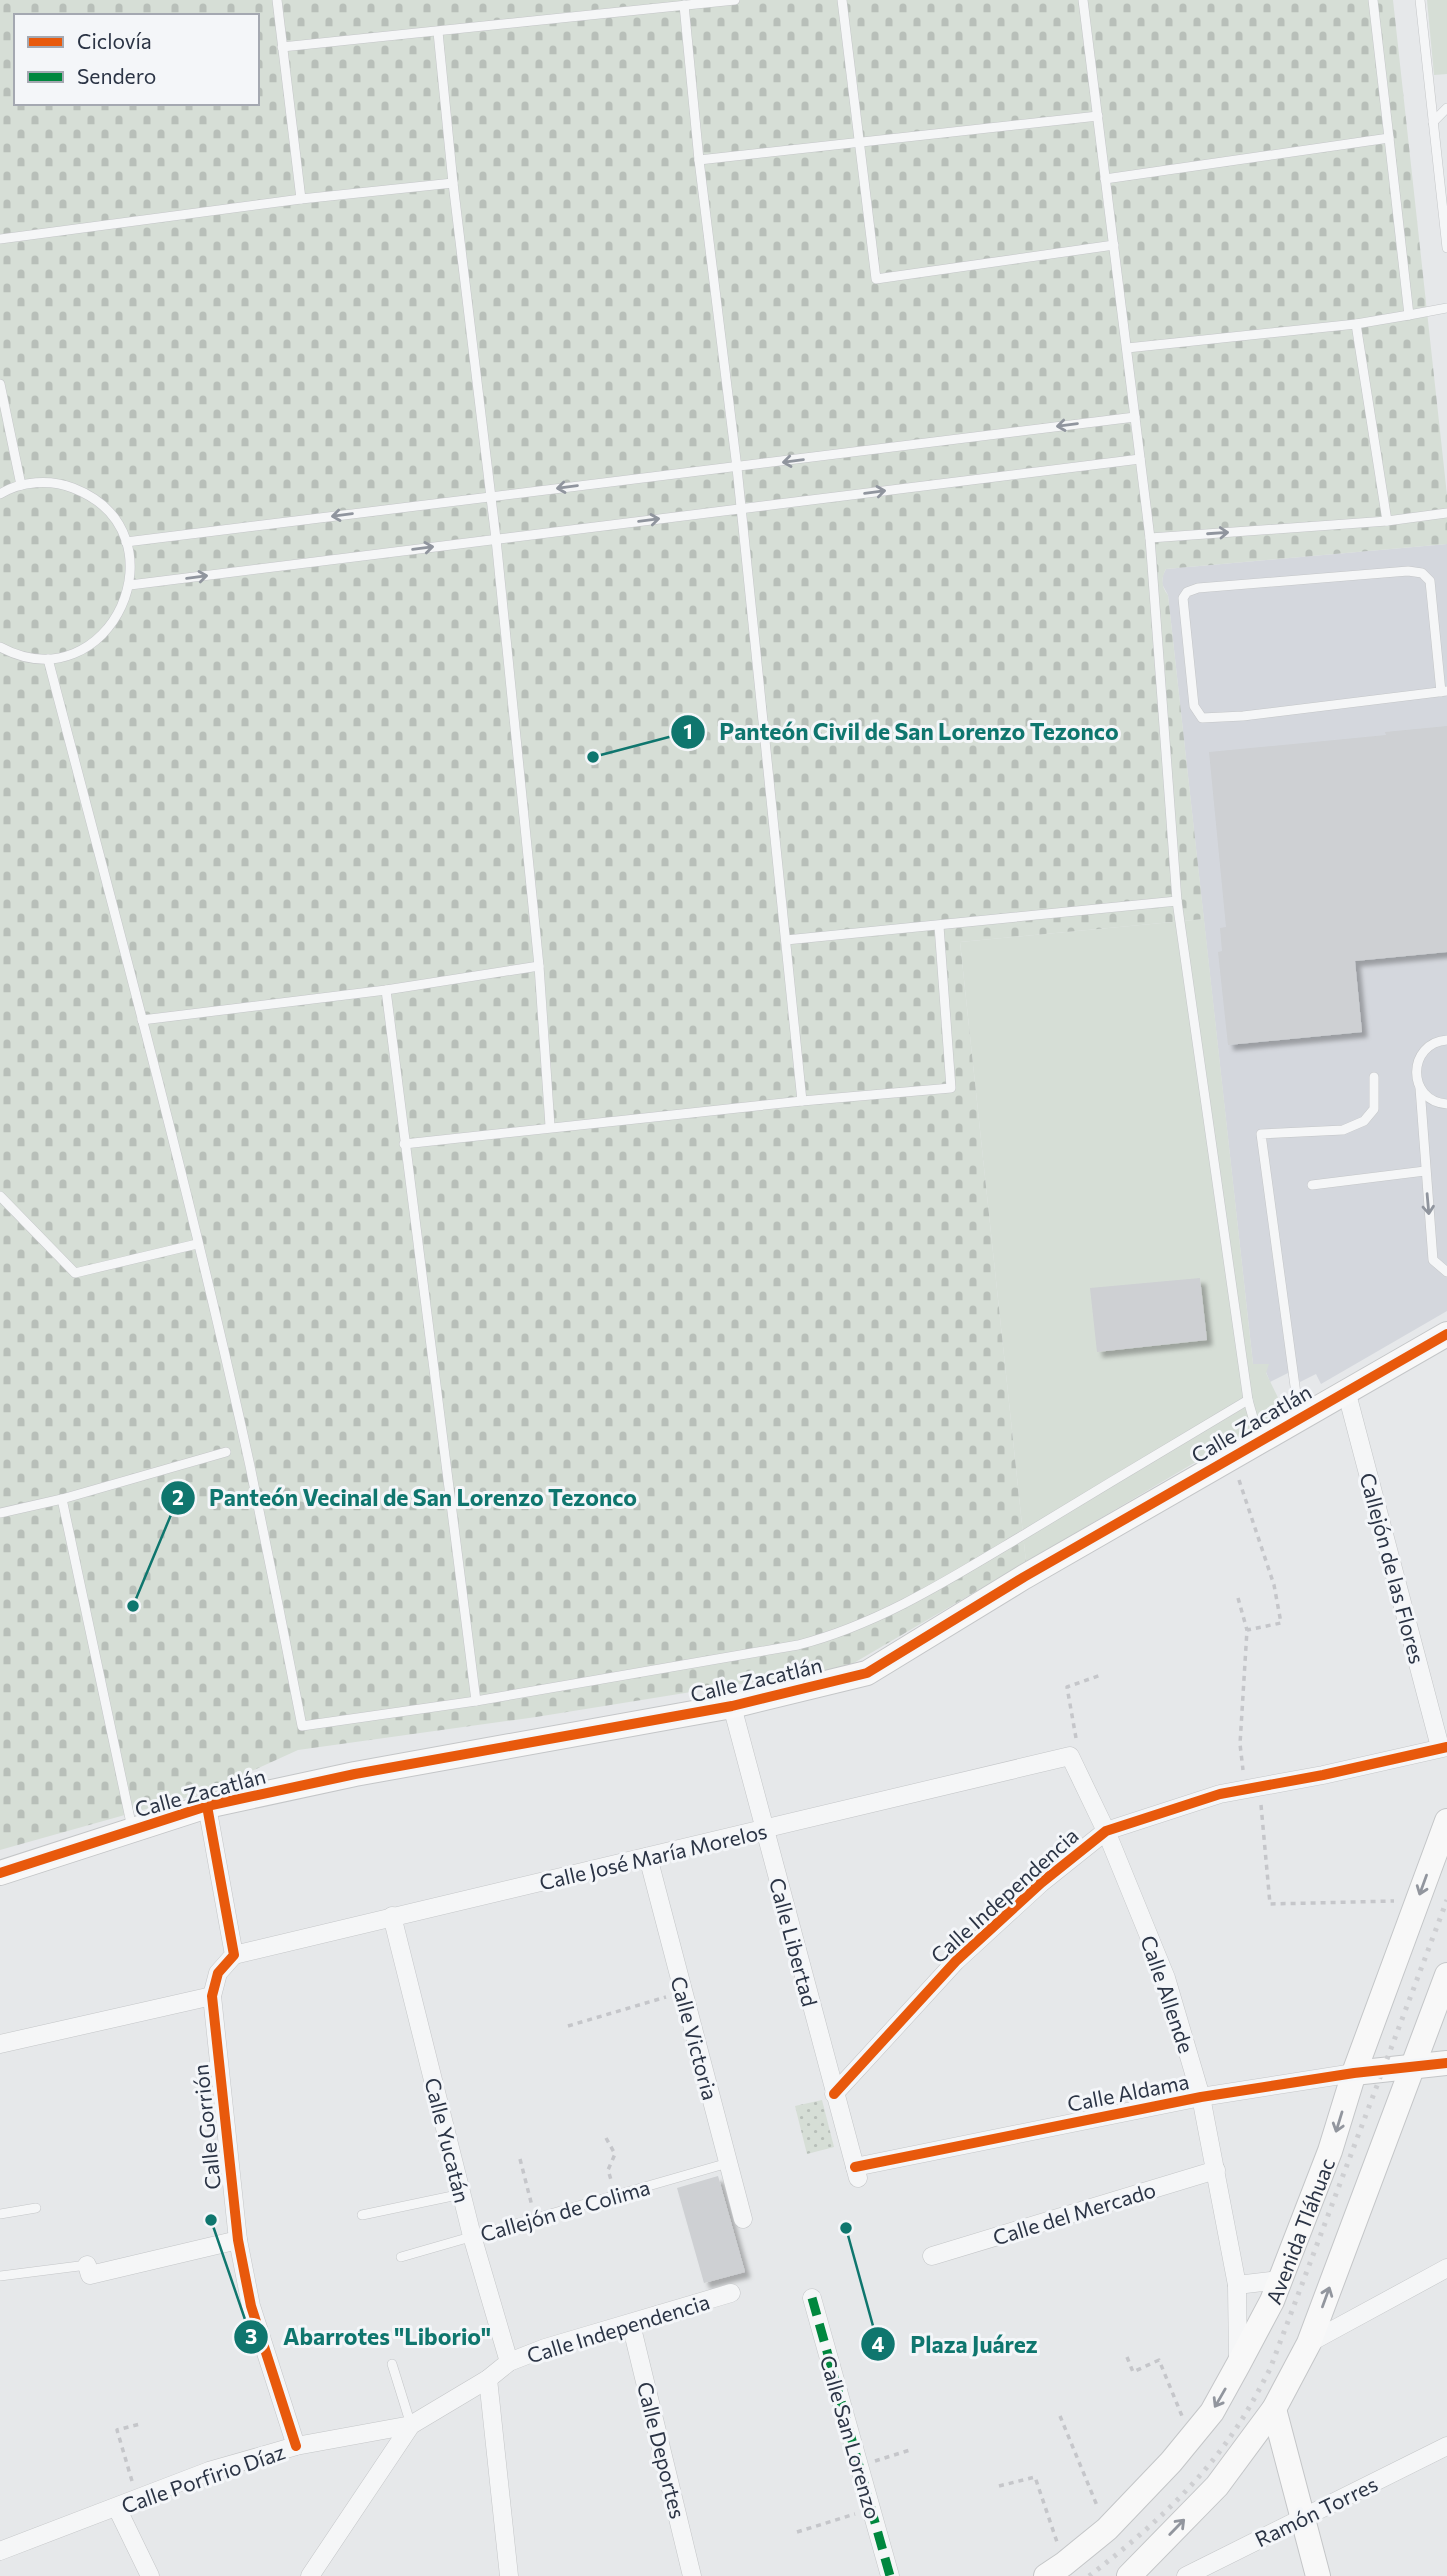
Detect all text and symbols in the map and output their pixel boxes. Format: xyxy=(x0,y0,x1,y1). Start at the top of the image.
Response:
legend xyxy=(14,14,259,105)
text: Ciclovía xyxy=(77,28,152,53)
text: Sendero xyxy=(77,63,156,88)
one-way arrow xyxy=(1057,419,1079,432)
one-way arrow xyxy=(782,454,805,467)
one-way arrow xyxy=(556,481,579,494)
one-way arrow xyxy=(863,486,886,499)
one-way arrow xyxy=(331,509,353,522)
one-way arrow xyxy=(637,514,660,527)
one-way arrow xyxy=(1207,526,1229,539)
one-way arrow xyxy=(411,542,434,555)
one-way arrow xyxy=(186,570,208,583)
callout: Panteón Civil de San Lorenzo Tezonco xyxy=(671,710,1133,754)
text: Panteón Civil de San Lorenzo Tezonco xyxy=(719,717,1119,745)
text: 1 xyxy=(683,718,693,743)
one-way arrow xyxy=(1422,1193,1435,1215)
street label: Calle Zacatlán xyxy=(1187,1379,1315,1467)
street label: Callejón de las Flores xyxy=(1355,1470,1431,1666)
callout: Panteón Vecinal de San Lorenzo Tezonco xyxy=(160,1476,651,1520)
text: Panteón Vecinal de San Lorenzo Tezonco xyxy=(209,1483,637,1511)
text: 2 xyxy=(172,1484,184,1509)
street label: Calle Zacatlán xyxy=(688,1652,824,1706)
street label: Calle Zacatlán xyxy=(132,1763,268,1821)
street label: Calle José María Morelos xyxy=(537,1818,769,1894)
street label: Calle Independencia xyxy=(925,1822,1083,1968)
one-way arrow xyxy=(1416,1874,1428,1896)
street label: Calle Libertad xyxy=(765,1875,823,2009)
street label: Calle Allende xyxy=(1136,1932,1200,2056)
street label: Calle Victoria xyxy=(666,1973,724,2103)
street label: Calle Gorrión xyxy=(187,2063,225,2191)
street label: Calle Aldama xyxy=(1065,2068,1191,2116)
street label: Calle Yucatán xyxy=(420,2075,476,2205)
one-way arrow xyxy=(1331,2111,1344,2133)
street label: Avenida Tláhuac xyxy=(1260,2154,1339,2307)
street label: Callejón de Colima xyxy=(477,2174,653,2246)
street label: Calle del Mercado xyxy=(990,2176,1158,2250)
one-way arrow xyxy=(1320,2287,1333,2309)
street label: Calle Independencia xyxy=(524,2288,712,2368)
callout: Abarrotes "Liborio" xyxy=(234,2315,505,2359)
text: Abarrotes "Liborio" xyxy=(283,2322,491,2350)
callout: Plaza Juárez xyxy=(861,2322,1051,2366)
text: 3 xyxy=(245,2323,257,2348)
text: Plaza Juárez xyxy=(910,2330,1038,2358)
text: 4 xyxy=(872,2331,885,2356)
street label: Calle San Lorenzo xyxy=(816,2352,886,2522)
street label: Calle Deportes xyxy=(633,2379,691,2521)
one-way arrow xyxy=(1213,2387,1226,2408)
street label: Calle Porfirio Díaz xyxy=(118,2438,288,2518)
street label: Ramón Torres xyxy=(1251,2471,1381,2551)
one-way arrow xyxy=(1169,2519,1186,2536)

